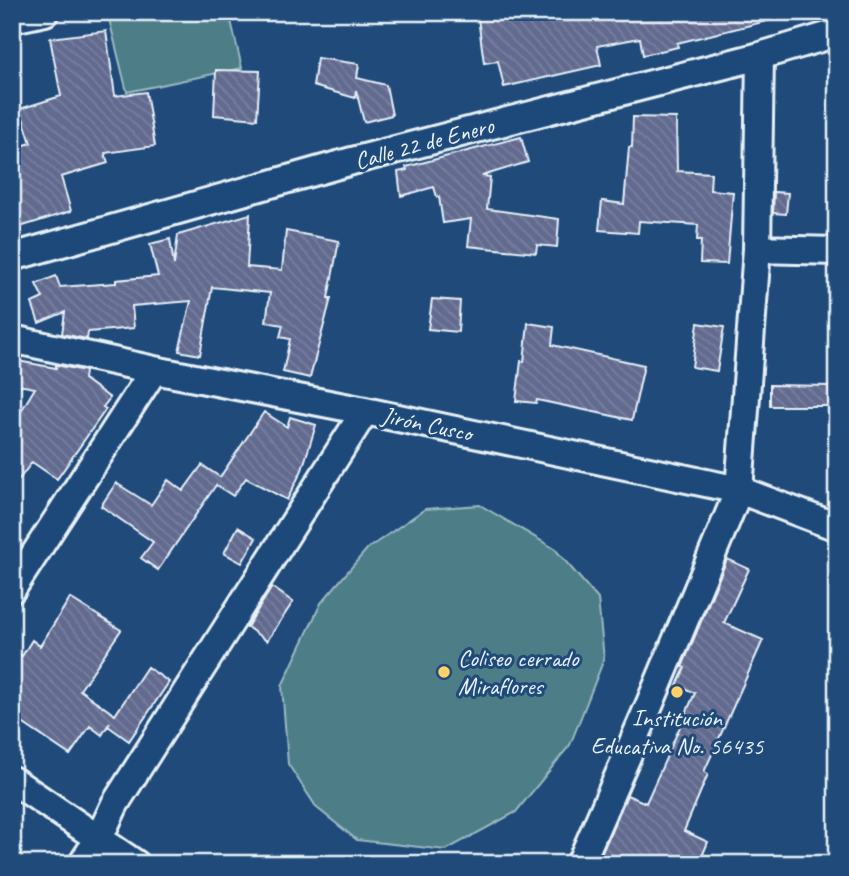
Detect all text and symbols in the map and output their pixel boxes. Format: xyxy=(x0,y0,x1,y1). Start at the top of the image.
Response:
street label: Calle 22 de Enero xyxy=(351,110,498,176)
street label: Jirón Cusco xyxy=(378,400,477,449)
place label: Coliseo cerrado Miraflores xyxy=(458,643,580,701)
marker: Coliseo cerrado Miraflores xyxy=(436,664,452,680)
marker: Institución Educativa No. 56435 xyxy=(669,684,685,700)
place label: Institución Educativa No. 56435 xyxy=(591,703,765,761)

